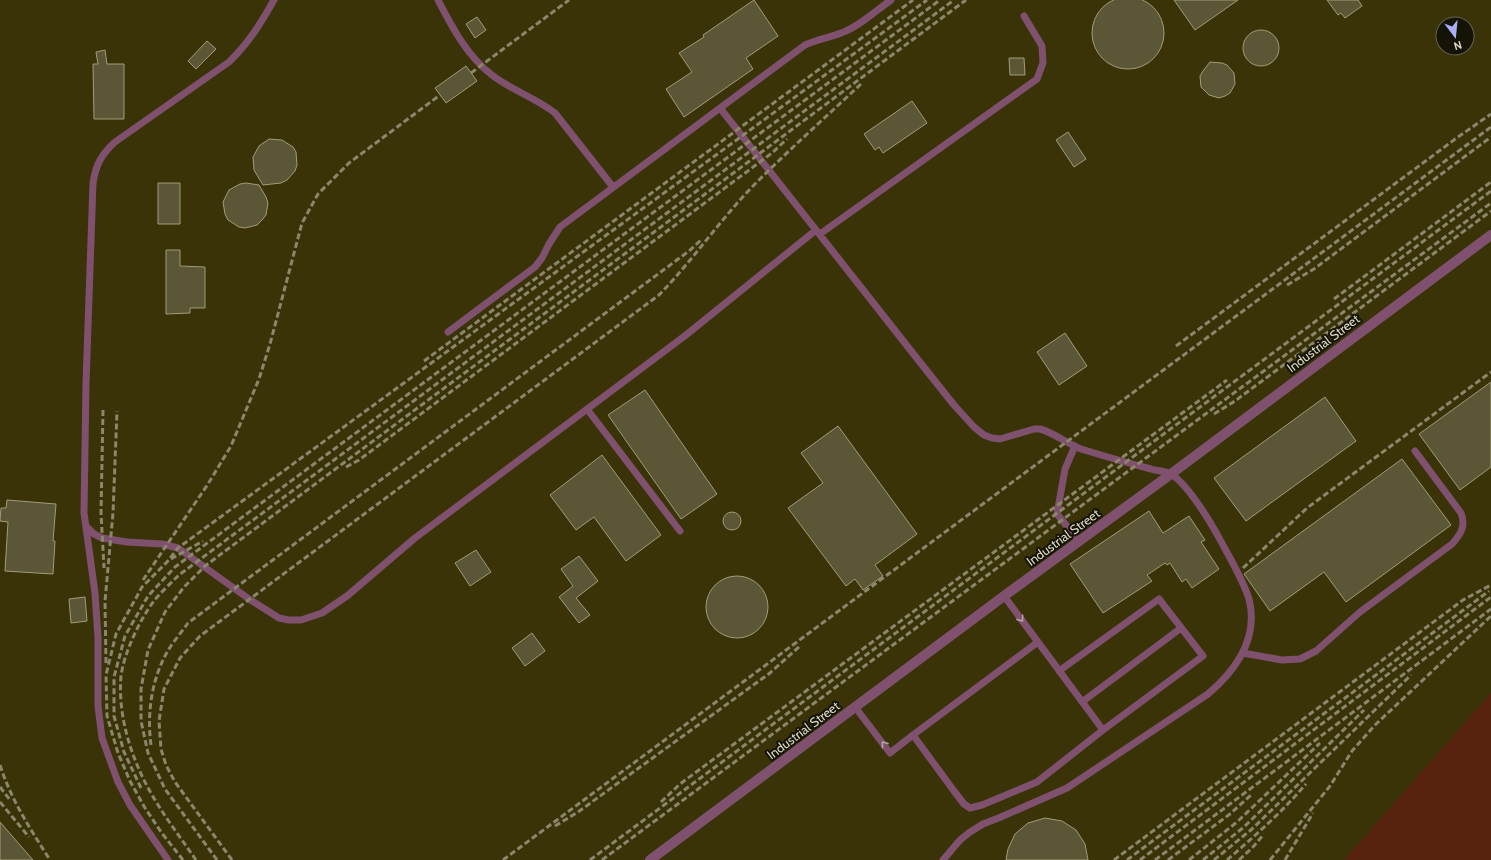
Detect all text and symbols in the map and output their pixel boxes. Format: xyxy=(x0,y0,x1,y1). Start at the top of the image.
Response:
north arrow xyxy=(1435,16,1475,56)
text: N xyxy=(1452,38,1463,53)
street label: Industrial Street xyxy=(1284,310,1363,375)
street label: Industrial Street xyxy=(1023,505,1103,569)
one-way arrow xyxy=(1016,615,1023,622)
street label: Industrial Street xyxy=(764,697,843,762)
one-way arrow xyxy=(882,742,889,749)

